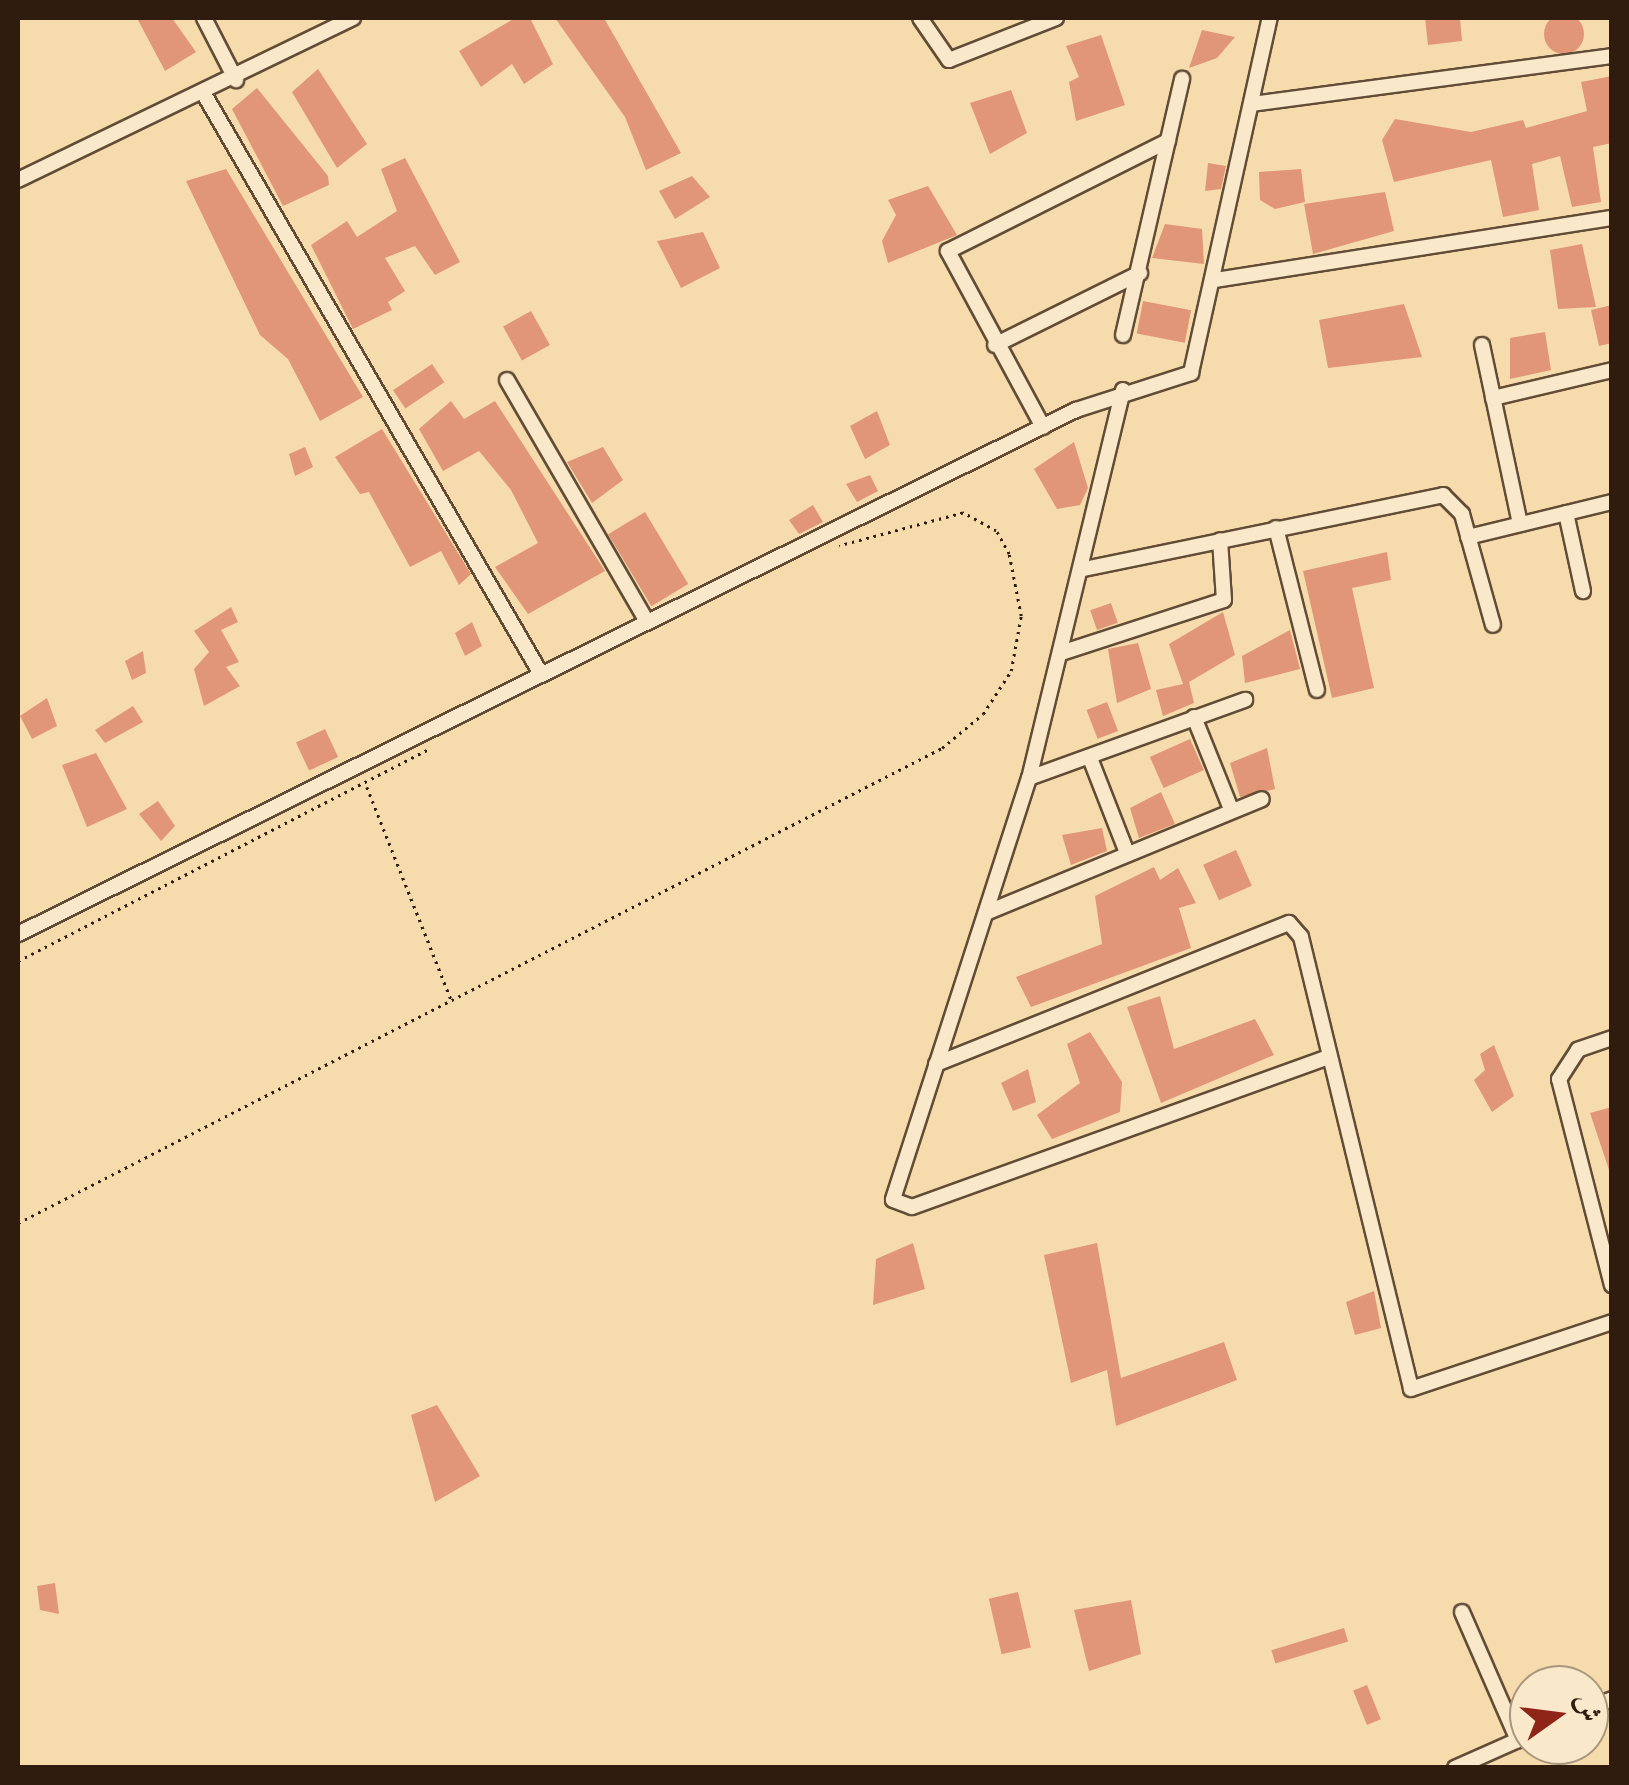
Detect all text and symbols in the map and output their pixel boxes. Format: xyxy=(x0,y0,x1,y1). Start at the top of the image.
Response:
north arrow xyxy=(1509,1665,1609,1765)
text: ش xyxy=(1563,1690,1609,1727)

